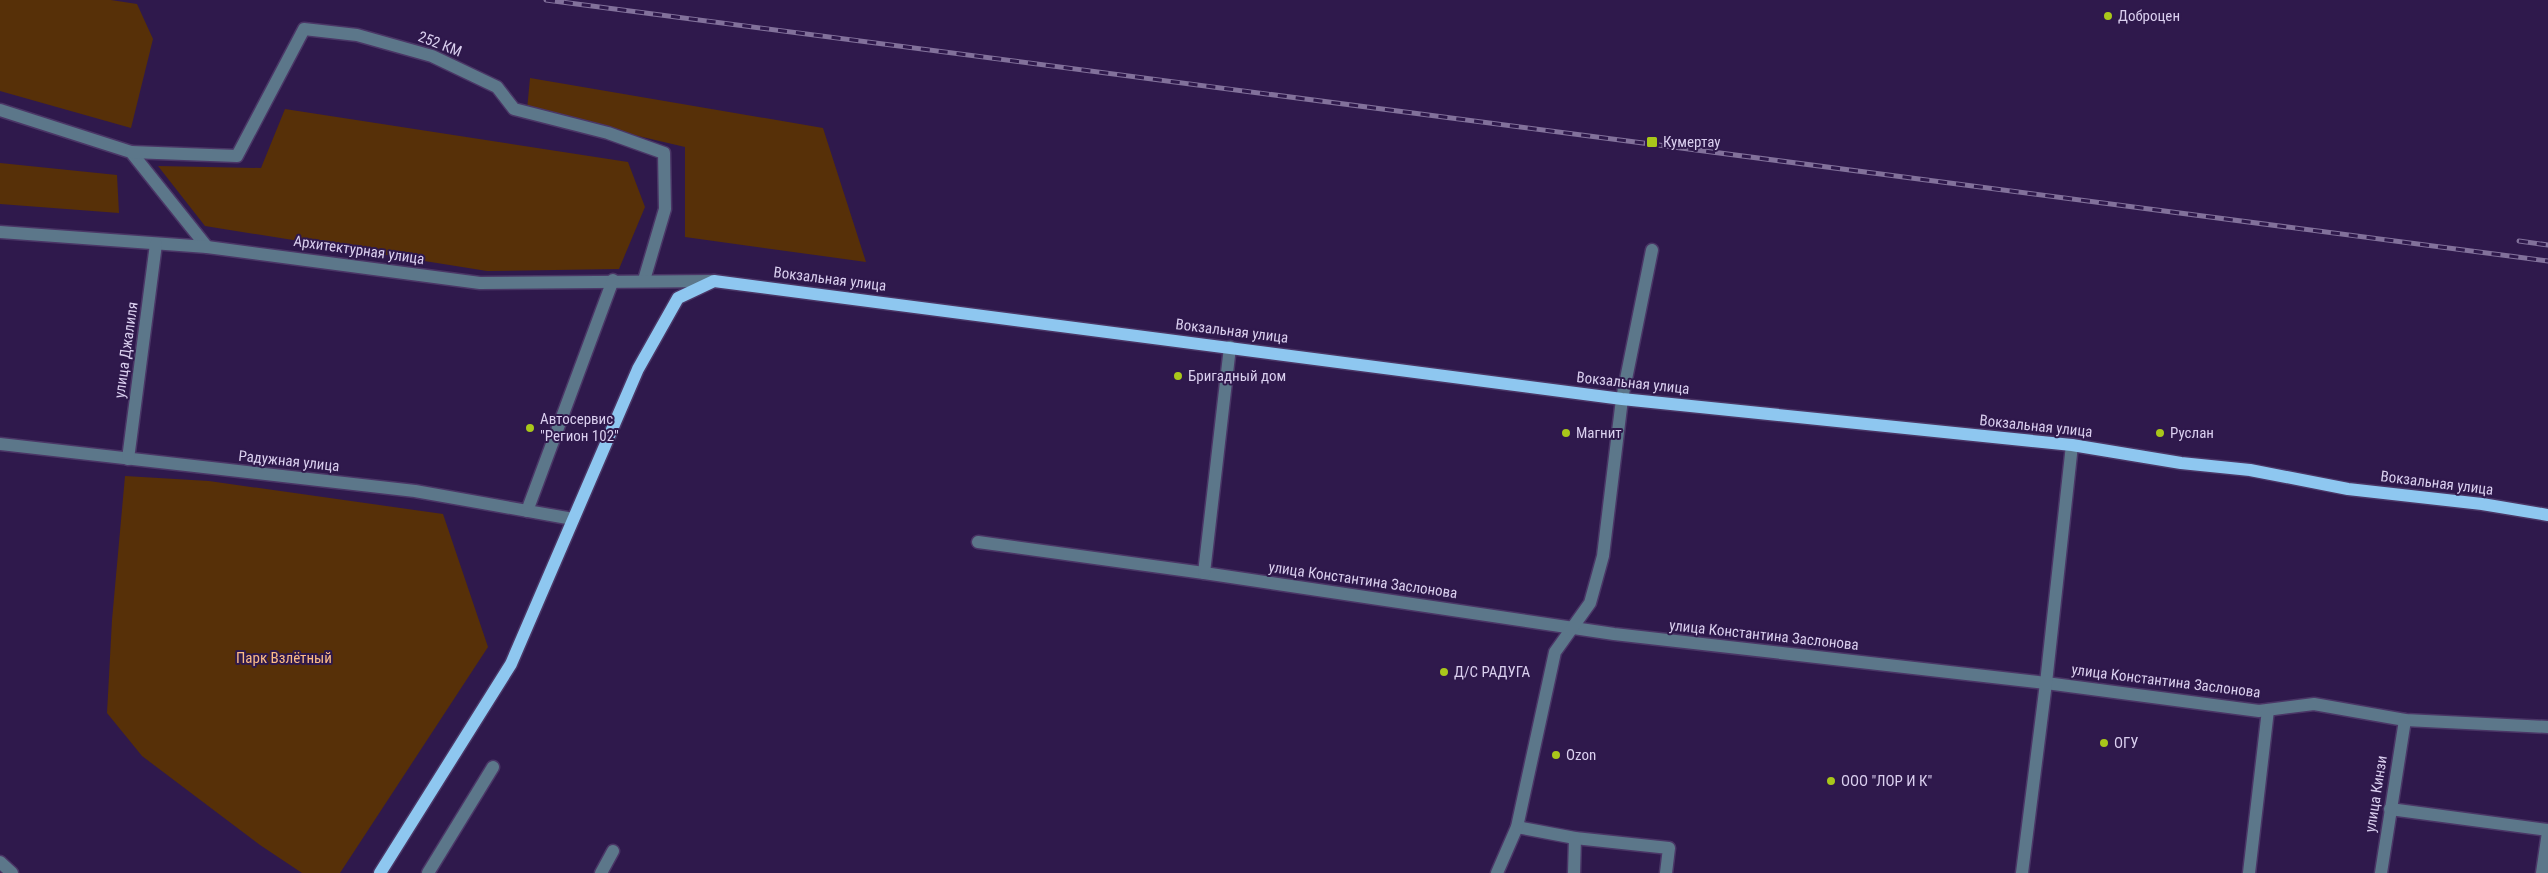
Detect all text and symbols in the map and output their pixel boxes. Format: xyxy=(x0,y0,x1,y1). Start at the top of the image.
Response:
place label: Доброцен xyxy=(2118,7,2180,25)
marker: Доброцен xyxy=(2102,10,2114,22)
street label: 252 КМ xyxy=(416,27,464,61)
place label: Кумертау xyxy=(1663,133,1720,151)
marker: Кумертау xyxy=(1645,135,1659,149)
street label: Архитектурная улица xyxy=(292,232,426,268)
street label: Вокзальная улица xyxy=(773,263,887,295)
street label: улица Джалиля xyxy=(110,301,142,399)
street label: Вокзальная улица xyxy=(1175,315,1289,347)
place label: Бригадный дом xyxy=(1188,367,1286,385)
street label: Вокзальная улица xyxy=(1576,368,1690,398)
marker: Бригадный дом xyxy=(1172,370,1184,382)
place label: Автосервис "Регион 102" xyxy=(540,410,619,445)
street label: Вокзальная улица xyxy=(1979,411,2093,441)
marker: Автосервис "Регион 102" xyxy=(524,422,536,434)
place label: Магнит xyxy=(1576,424,1622,442)
place label: Руслан xyxy=(2170,424,2214,442)
marker: Магнит xyxy=(1560,427,1572,439)
marker: Руслан xyxy=(2154,427,2166,439)
street label: Радужная улица xyxy=(238,447,340,475)
street label: Вокзальная улица xyxy=(2380,467,2494,499)
street label: улица Константина Заслонова xyxy=(1267,558,1459,602)
street label: улица Константина Заслонова xyxy=(1668,616,1860,654)
park label: Парк Взлётный xyxy=(236,649,332,667)
street label: улица Константина Заслонова xyxy=(2070,660,2262,702)
place label: Д/С РАДУГА xyxy=(1454,663,1531,681)
marker: Д/С РАДУГА xyxy=(1438,666,1450,678)
place label: ОГУ xyxy=(2114,734,2139,752)
marker: ОГУ xyxy=(2098,737,2110,749)
place label: Ozon xyxy=(1566,746,1596,764)
marker: Ozon xyxy=(1550,749,1562,761)
street label: улица Кинзи xyxy=(2361,754,2391,834)
place label: ООО "ЛОР И К" xyxy=(1841,772,1932,790)
marker: ООО "ЛОР И К" xyxy=(1825,775,1837,787)

